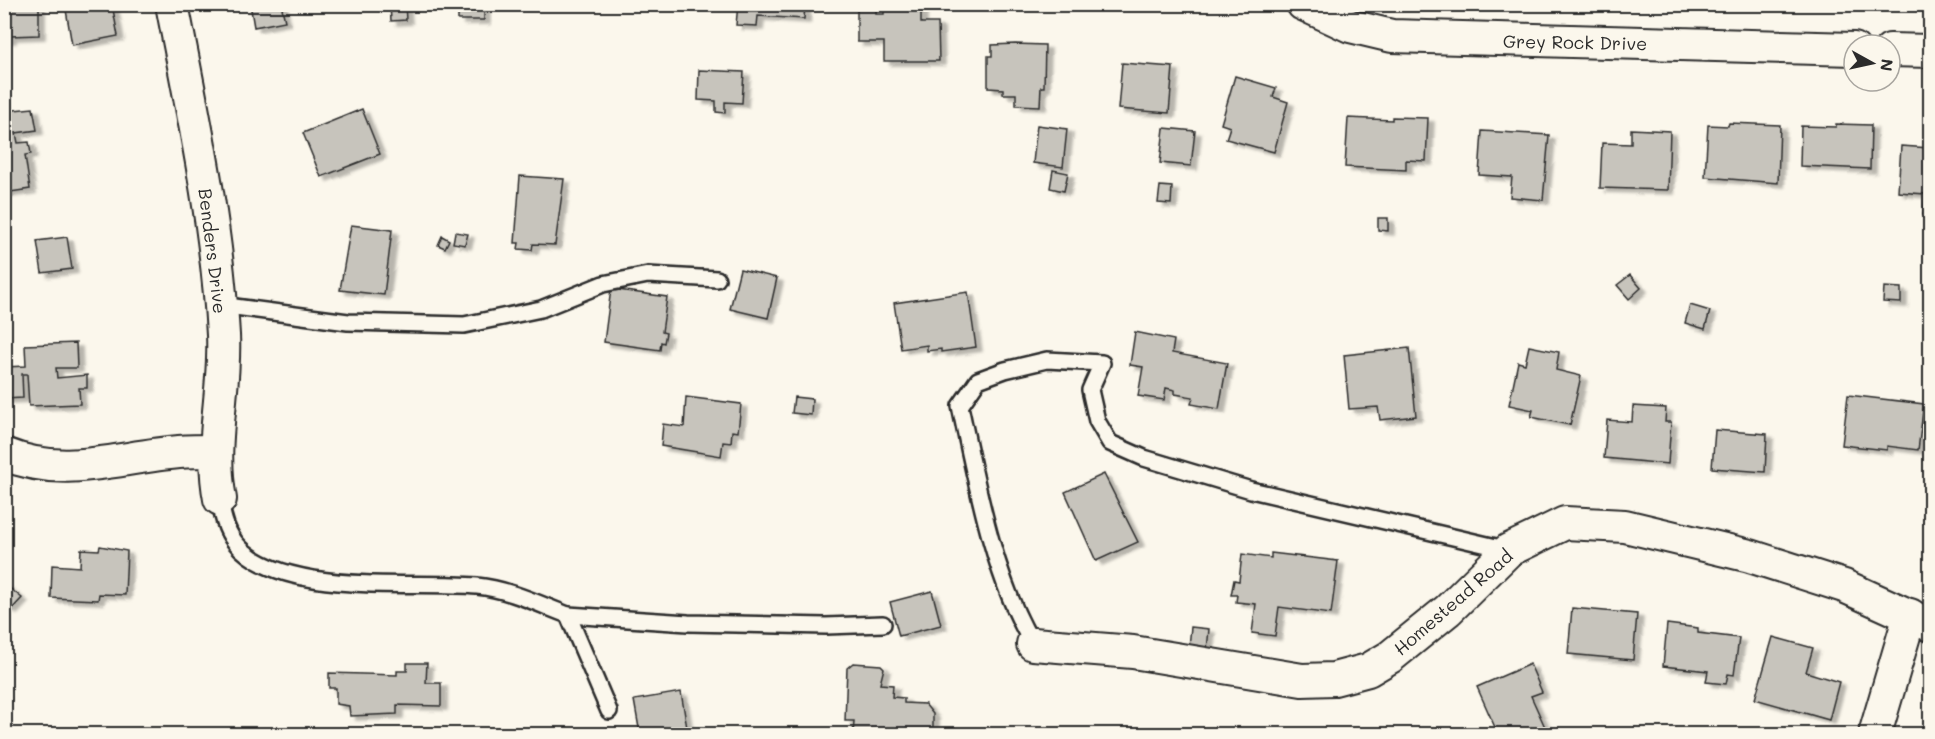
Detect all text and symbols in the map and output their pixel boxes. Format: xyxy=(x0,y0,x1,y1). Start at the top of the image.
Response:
street label: Grey Rock Drive xyxy=(1503,29,1647,55)
north arrow xyxy=(1842,33,1902,93)
text: N xyxy=(1876,58,1899,73)
street label: Benders Drive xyxy=(193,187,233,315)
street label: Homestead Road xyxy=(1389,544,1517,660)

